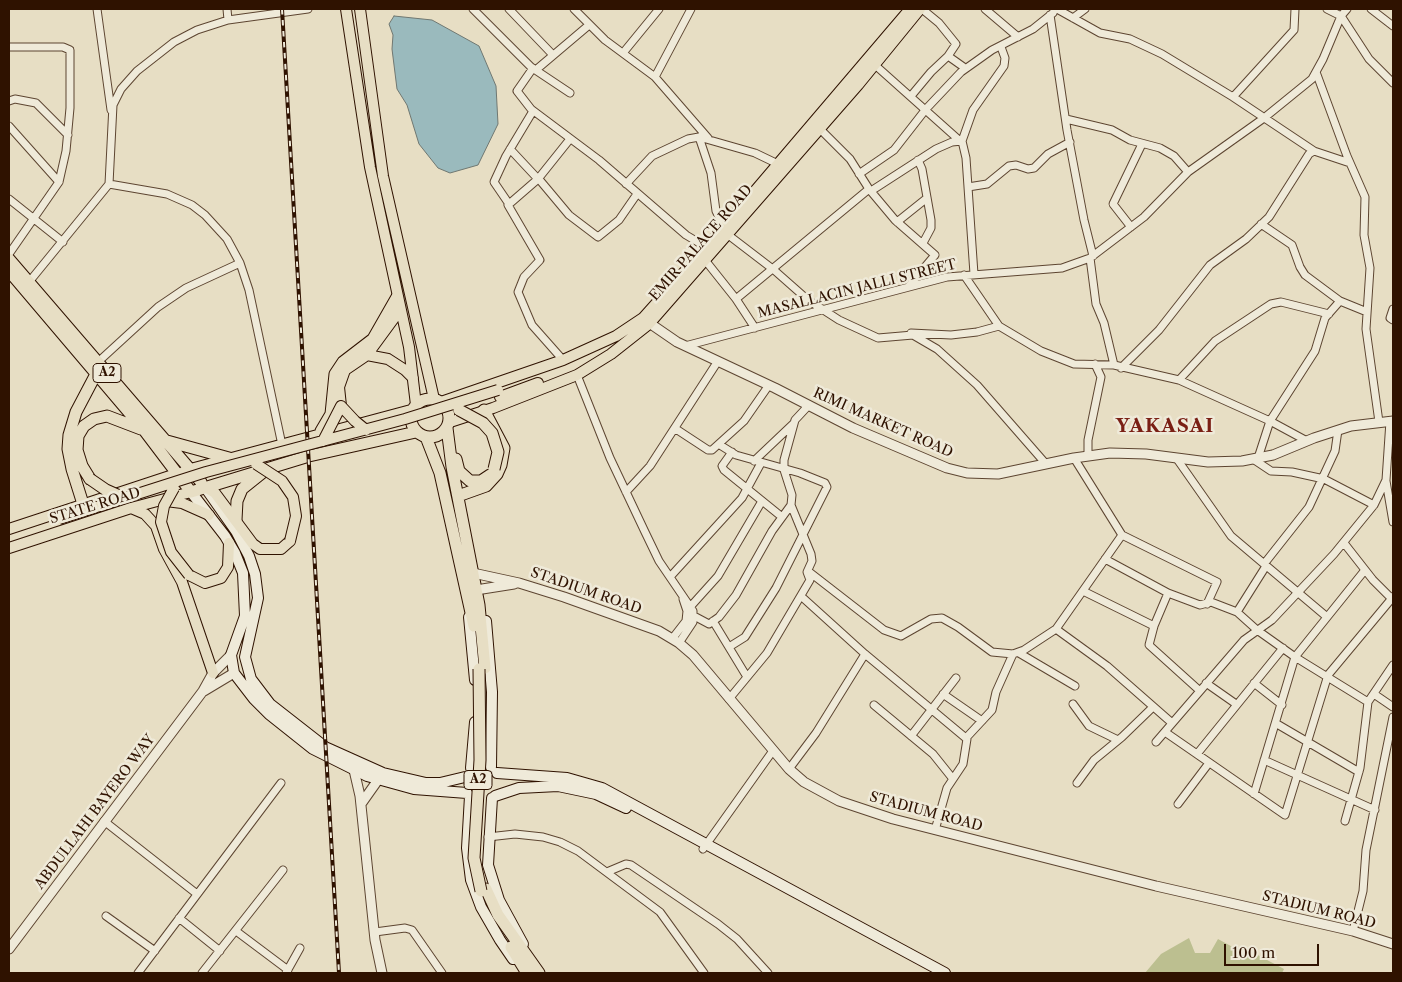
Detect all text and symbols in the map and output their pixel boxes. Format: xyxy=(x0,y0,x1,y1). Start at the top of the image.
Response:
street label: EMIR PALACE ROAD xyxy=(646,182,756,304)
street label: MASALLACIN JALLI STREET xyxy=(756,256,958,322)
road number: A2 xyxy=(93,363,121,382)
street label: RIMI MARKET ROAD xyxy=(811,385,955,461)
district label: YAKASAI xyxy=(1115,416,1215,438)
street label: STATE ROAD xyxy=(48,484,142,528)
street label: STADIUM ROAD xyxy=(528,564,644,618)
street label: ABDULLAHI BAYERO WAY xyxy=(31,731,159,893)
road number: A2 xyxy=(464,770,492,790)
street label: STADIUM ROAD xyxy=(868,789,984,835)
street label: STADIUM ROAD xyxy=(1261,888,1377,932)
scale bar xyxy=(1227,934,1322,966)
text: 100 m xyxy=(1232,943,1275,962)

